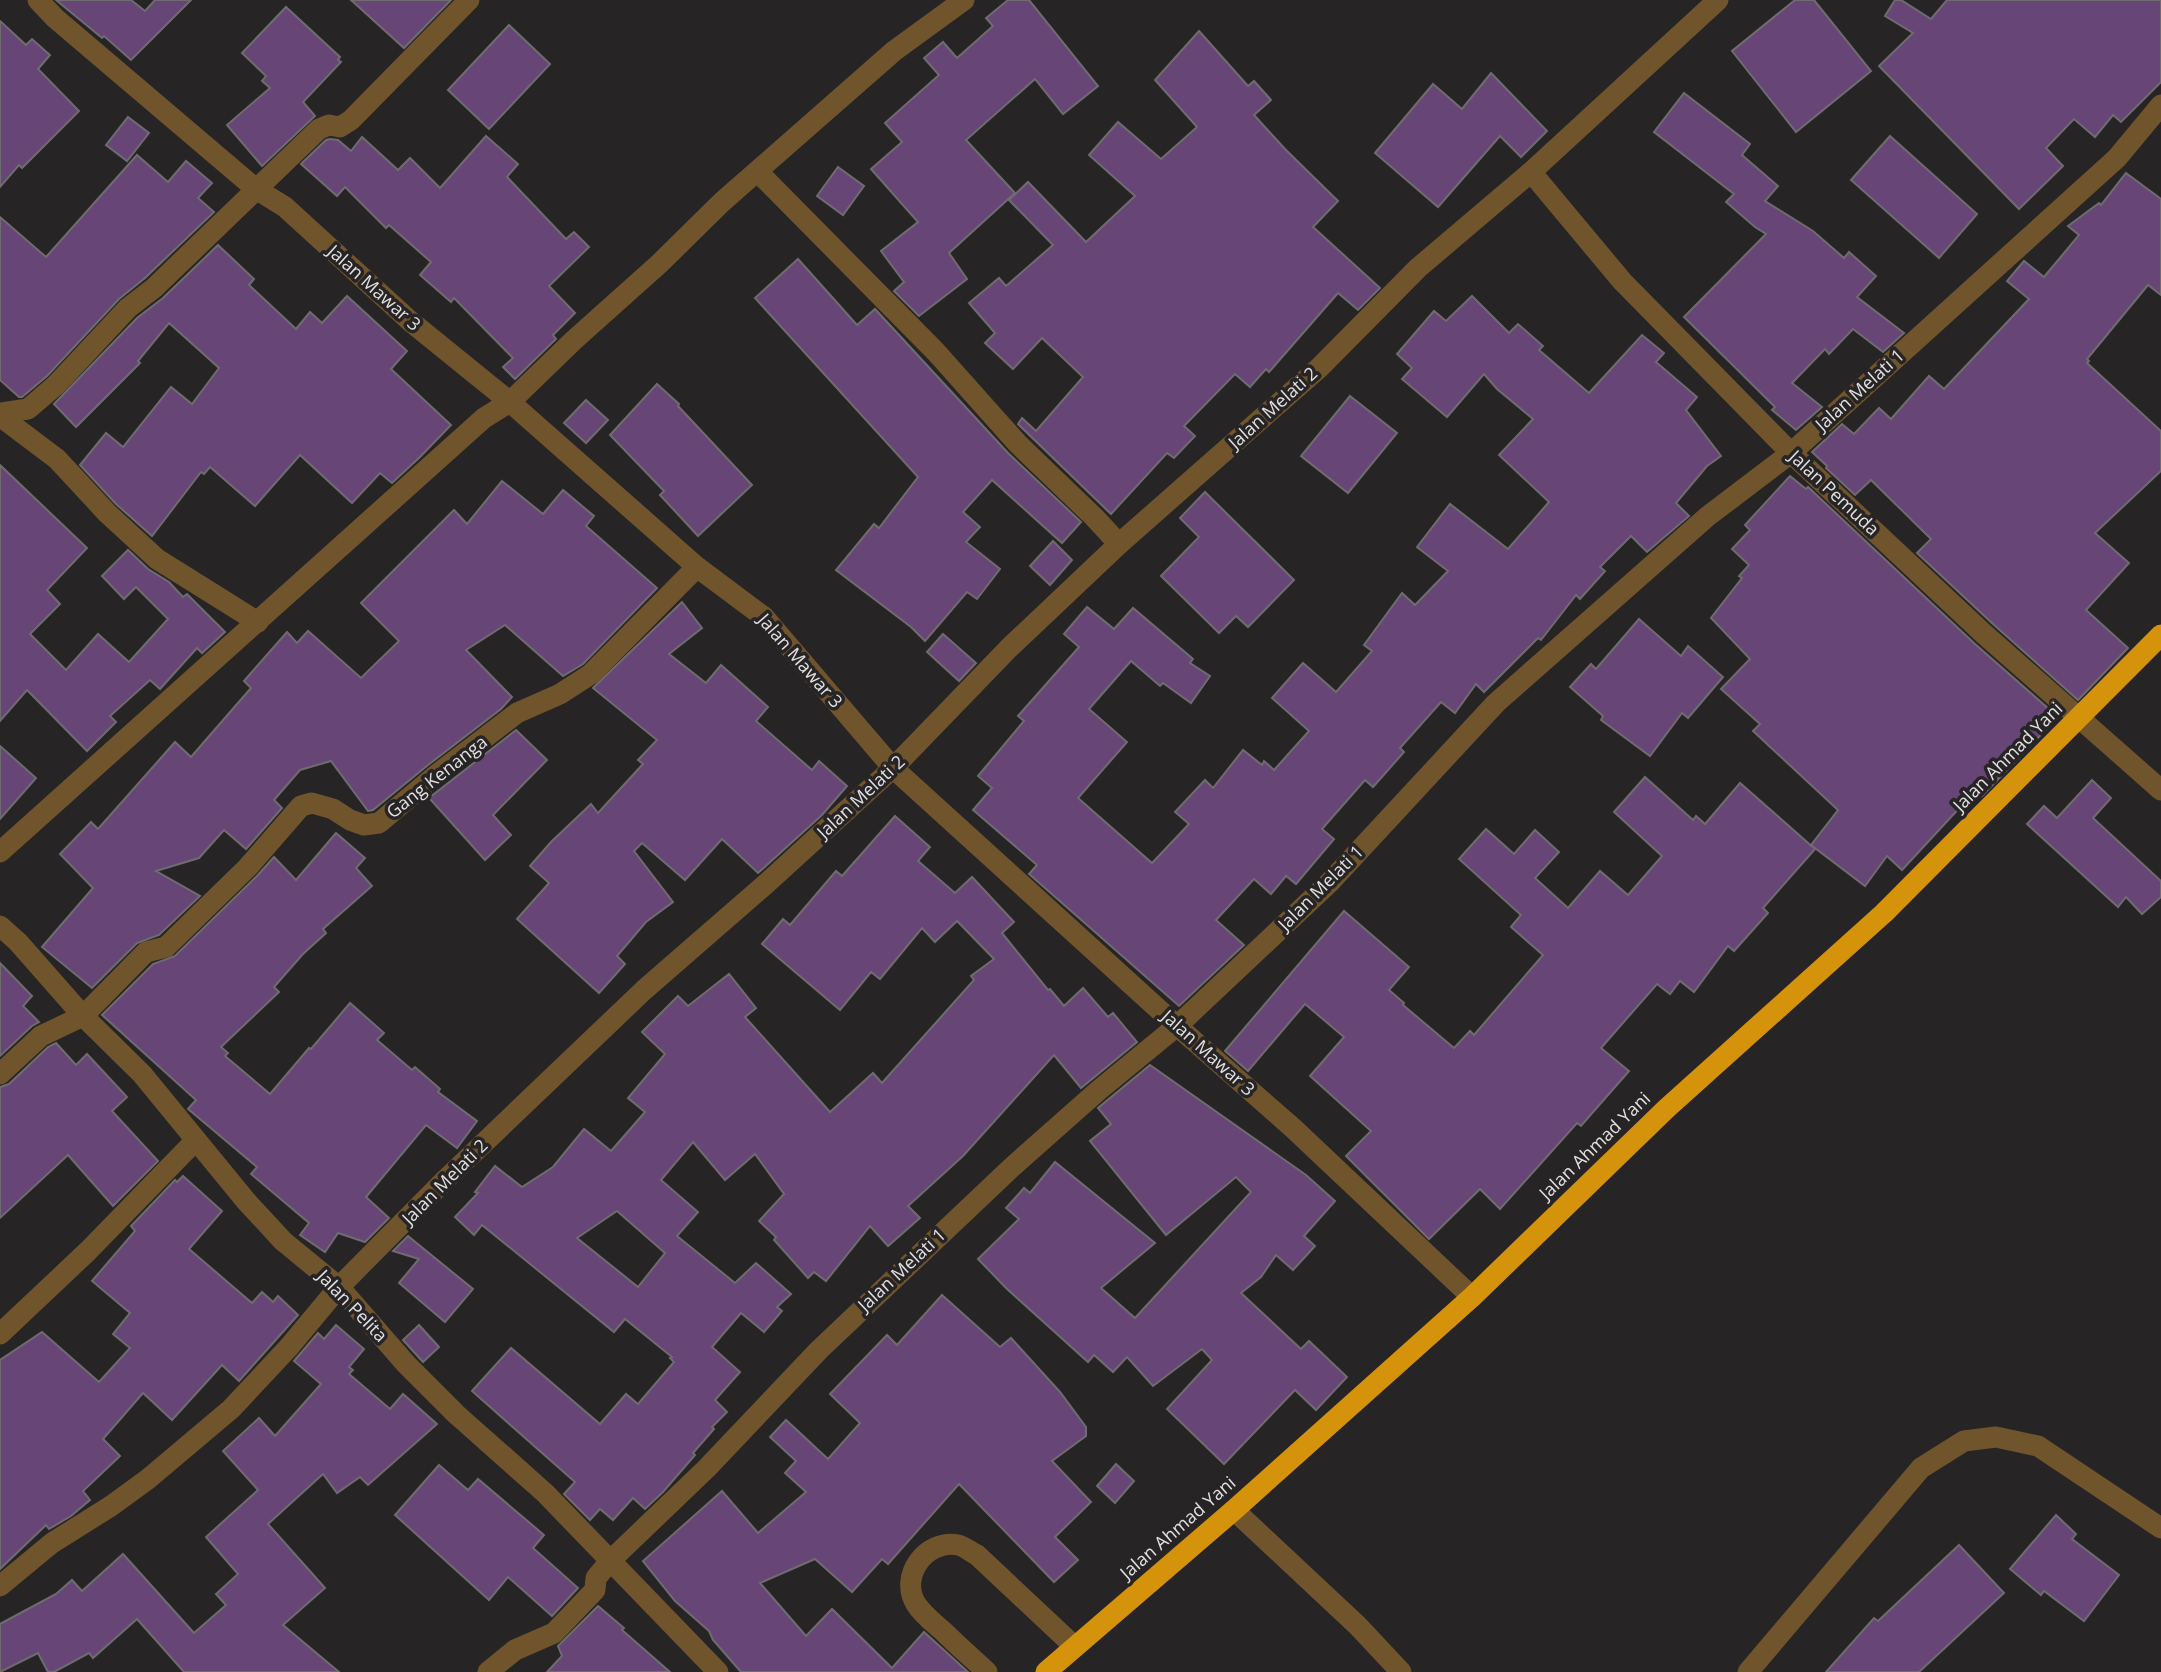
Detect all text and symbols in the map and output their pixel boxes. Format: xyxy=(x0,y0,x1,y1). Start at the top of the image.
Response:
street label: Jalan Mawar 3 xyxy=(321,238,426,336)
street label: Jalan Melati 1 xyxy=(1808,343,1909,437)
street label: Jalan Melati 2 xyxy=(1221,361,1322,455)
street label: Jalan Pemuda xyxy=(1783,443,1885,540)
street label: Jalan Mawar 3 xyxy=(752,607,848,713)
street label: Jalan Ahmad Yani xyxy=(1946,696,2067,818)
street label: Gang Kenanga xyxy=(381,729,492,823)
street label: Jalan Melati 2 xyxy=(810,749,909,845)
street label: Jalan Melati 1 xyxy=(1271,839,1368,937)
street label: Jalan Mawar 3 xyxy=(1155,1003,1260,1101)
street label: Jalan Ahmad Yani xyxy=(1532,1086,1655,1206)
street label: Jalan Melati 2 xyxy=(395,1133,492,1231)
street label: Jalan Melati 1 xyxy=(851,1222,950,1318)
street label: Jalan Pelita xyxy=(311,1263,393,1347)
street label: Jalan Ahmad Yani xyxy=(1113,1470,1240,1585)

